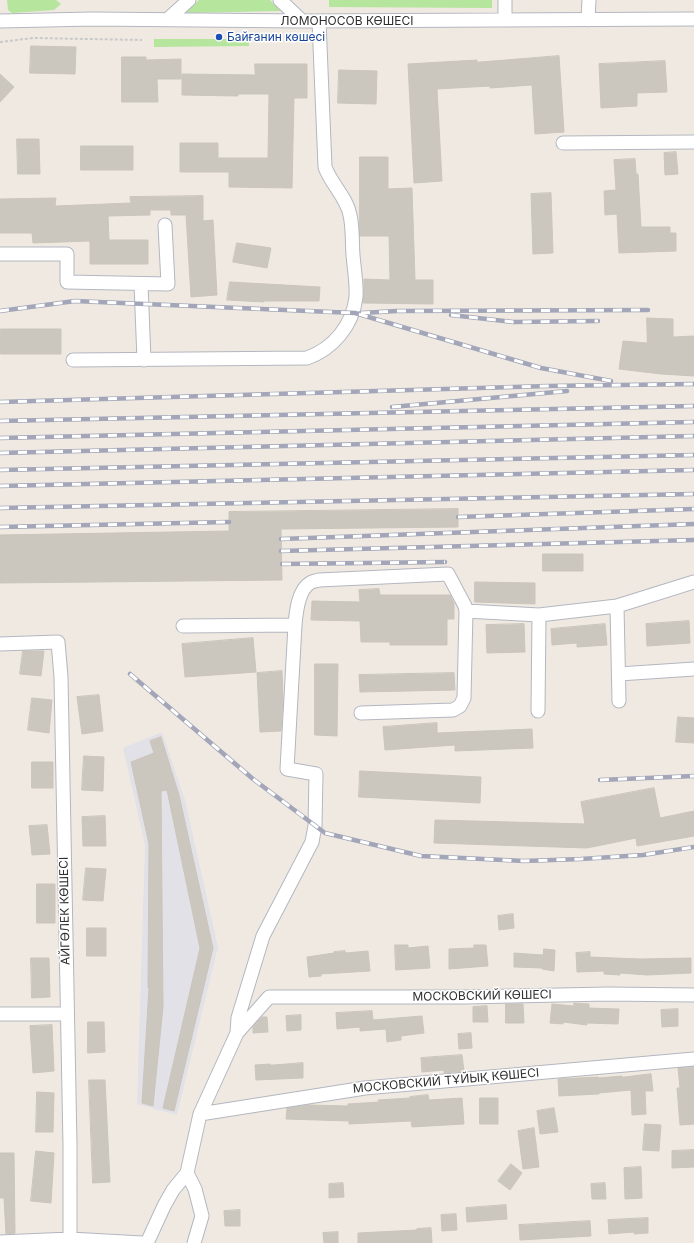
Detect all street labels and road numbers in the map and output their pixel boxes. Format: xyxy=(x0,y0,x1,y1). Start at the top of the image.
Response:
street label: ЛОМОНОСОВ КӨШЕСІ xyxy=(281,14,413,28)
street label: АЙГӨЛЕК КӨШЕСІ xyxy=(57,857,73,965)
street label: МОСКОВСКИЙ КӨШЕСІ xyxy=(412,988,552,1004)
street label: МОСКОВСКИЙ ТҰЙЫҚ КӨШЕСІ xyxy=(352,1066,540,1096)

